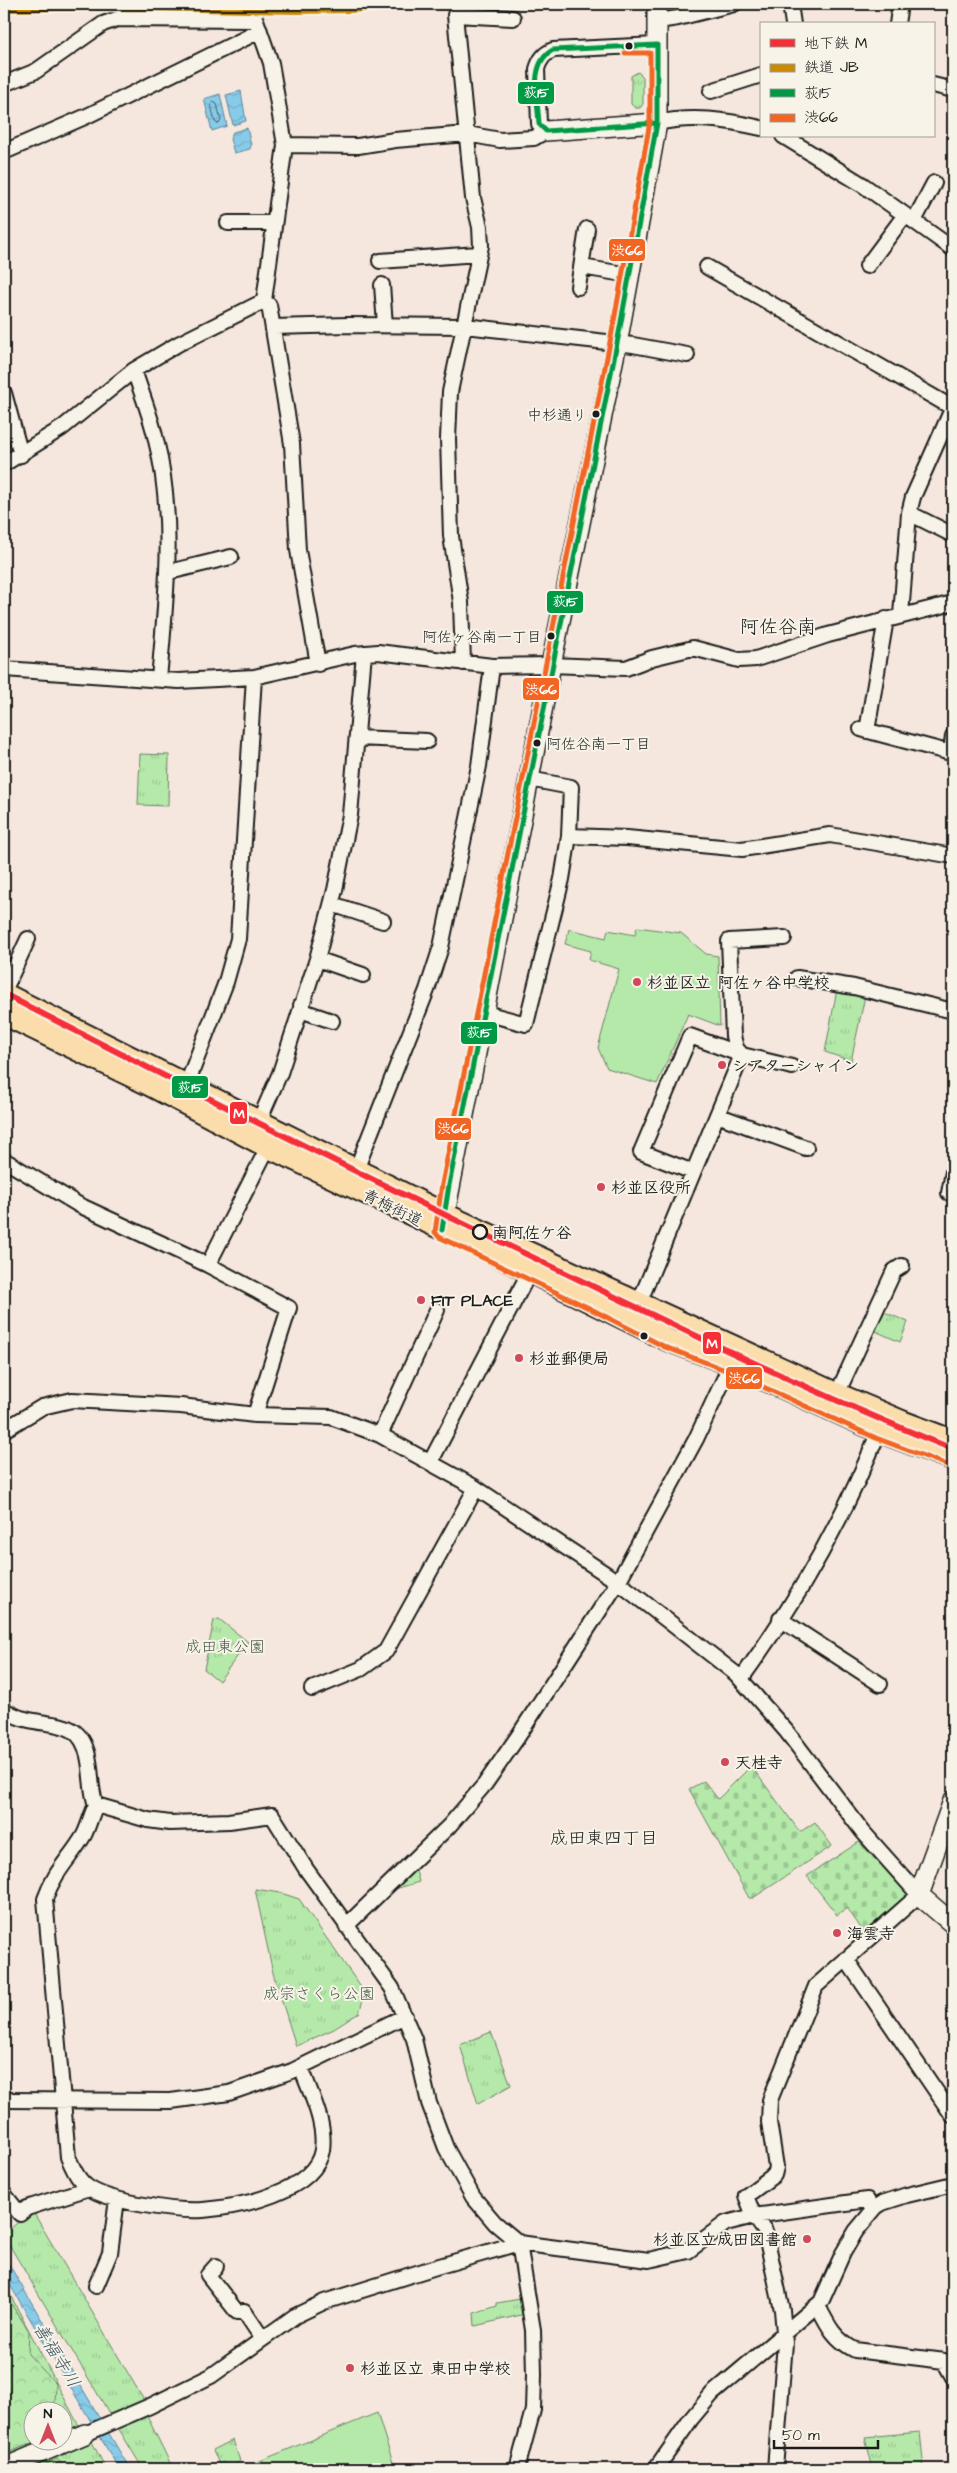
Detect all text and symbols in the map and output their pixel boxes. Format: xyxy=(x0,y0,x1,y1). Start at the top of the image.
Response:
legend xyxy=(760,22,934,138)
text: 地下鉄 M xyxy=(804,33,867,54)
unlabelled marker xyxy=(624,41,634,51)
text: 鉄道 JB xyxy=(804,57,859,78)
line badge: 荻15 xyxy=(517,81,555,105)
text: 荻15 xyxy=(523,83,550,103)
text: 荻15 xyxy=(804,83,832,104)
text: 渋66 xyxy=(804,107,838,128)
line badge: 渋66 xyxy=(608,238,646,262)
text: 渋66 xyxy=(611,241,643,261)
place label: 中杉通り xyxy=(527,405,587,426)
marker: 中杉通り xyxy=(591,409,601,419)
line badge: 荻15 xyxy=(546,590,584,614)
text: 荻15 xyxy=(552,592,579,612)
district label: 阿佐谷南 xyxy=(740,614,816,641)
place label: 阿佐ヶ谷南一丁目 xyxy=(422,627,542,648)
marker: 阿佐ヶ谷南一丁目 xyxy=(546,631,556,641)
line badge: 渋66 xyxy=(522,677,560,701)
text: 渋66 xyxy=(525,680,557,700)
place label: 阿佐谷南一丁目 xyxy=(546,734,651,755)
marker: 阿佐谷南一丁目 xyxy=(532,738,542,748)
place label: 杉並区立 阿佐ヶ谷中学校 xyxy=(647,972,829,994)
marker: 杉並区立 阿佐ヶ谷中学校 xyxy=(631,976,643,988)
line badge: 荻15 xyxy=(460,1021,498,1045)
text: 荻15 xyxy=(466,1023,493,1043)
place label: シアターシャイン xyxy=(732,1055,859,1077)
marker: シアターシャイン xyxy=(716,1059,728,1071)
line badge: 荻15 xyxy=(171,1075,209,1099)
text: 荻15 xyxy=(177,1078,204,1098)
line badge: M xyxy=(229,1101,248,1125)
text: M xyxy=(233,1104,245,1124)
line badge: 渋66 xyxy=(434,1117,472,1141)
text: 渋66 xyxy=(437,1119,469,1139)
place label: 杉並区役所 xyxy=(611,1177,691,1199)
marker: 杉並区役所 xyxy=(595,1181,607,1193)
street label: 青梅街道 xyxy=(359,1184,426,1232)
place label: 南阿佐ケ谷 xyxy=(492,1222,572,1244)
marker: 南阿佐ケ谷 xyxy=(472,1224,488,1240)
place label: FIT PLACE xyxy=(431,1290,514,1312)
marker: FIT PLACE xyxy=(415,1294,427,1306)
unlabelled marker xyxy=(639,1331,649,1341)
line badge: M xyxy=(702,1331,722,1355)
text: M xyxy=(706,1334,718,1354)
place label: 杉並郵便局 xyxy=(529,1348,609,1370)
marker: 杉並郵便局 xyxy=(513,1352,525,1364)
line badge: 渋66 xyxy=(725,1366,763,1390)
text: 渋66 xyxy=(728,1369,760,1389)
park label: 成田東公園 xyxy=(185,1636,265,1658)
place label: 天桂寺 xyxy=(735,1752,783,1774)
marker: 天桂寺 xyxy=(719,1756,731,1768)
district label: 成田東四丁目 xyxy=(550,1826,658,1851)
place label: 海雲寺 xyxy=(847,1923,895,1945)
marker: 海雲寺 xyxy=(831,1927,843,1939)
park label: 成宗さくら公園 xyxy=(263,1983,375,2005)
place label: 杉並区立成田図書館 xyxy=(653,2229,797,2251)
marker: 杉並区立成田図書館 xyxy=(801,2233,813,2245)
water label: 善福寺川 xyxy=(27,2318,86,2393)
place label: 杉並区立 東田中学校 xyxy=(360,2358,510,2380)
marker: 杉並区立 東田中学校 xyxy=(344,2362,356,2374)
north arrow xyxy=(22,2400,72,2450)
text: N xyxy=(44,2404,53,2424)
scale bar xyxy=(774,2418,878,2450)
text: 50 m xyxy=(782,2425,820,2446)

